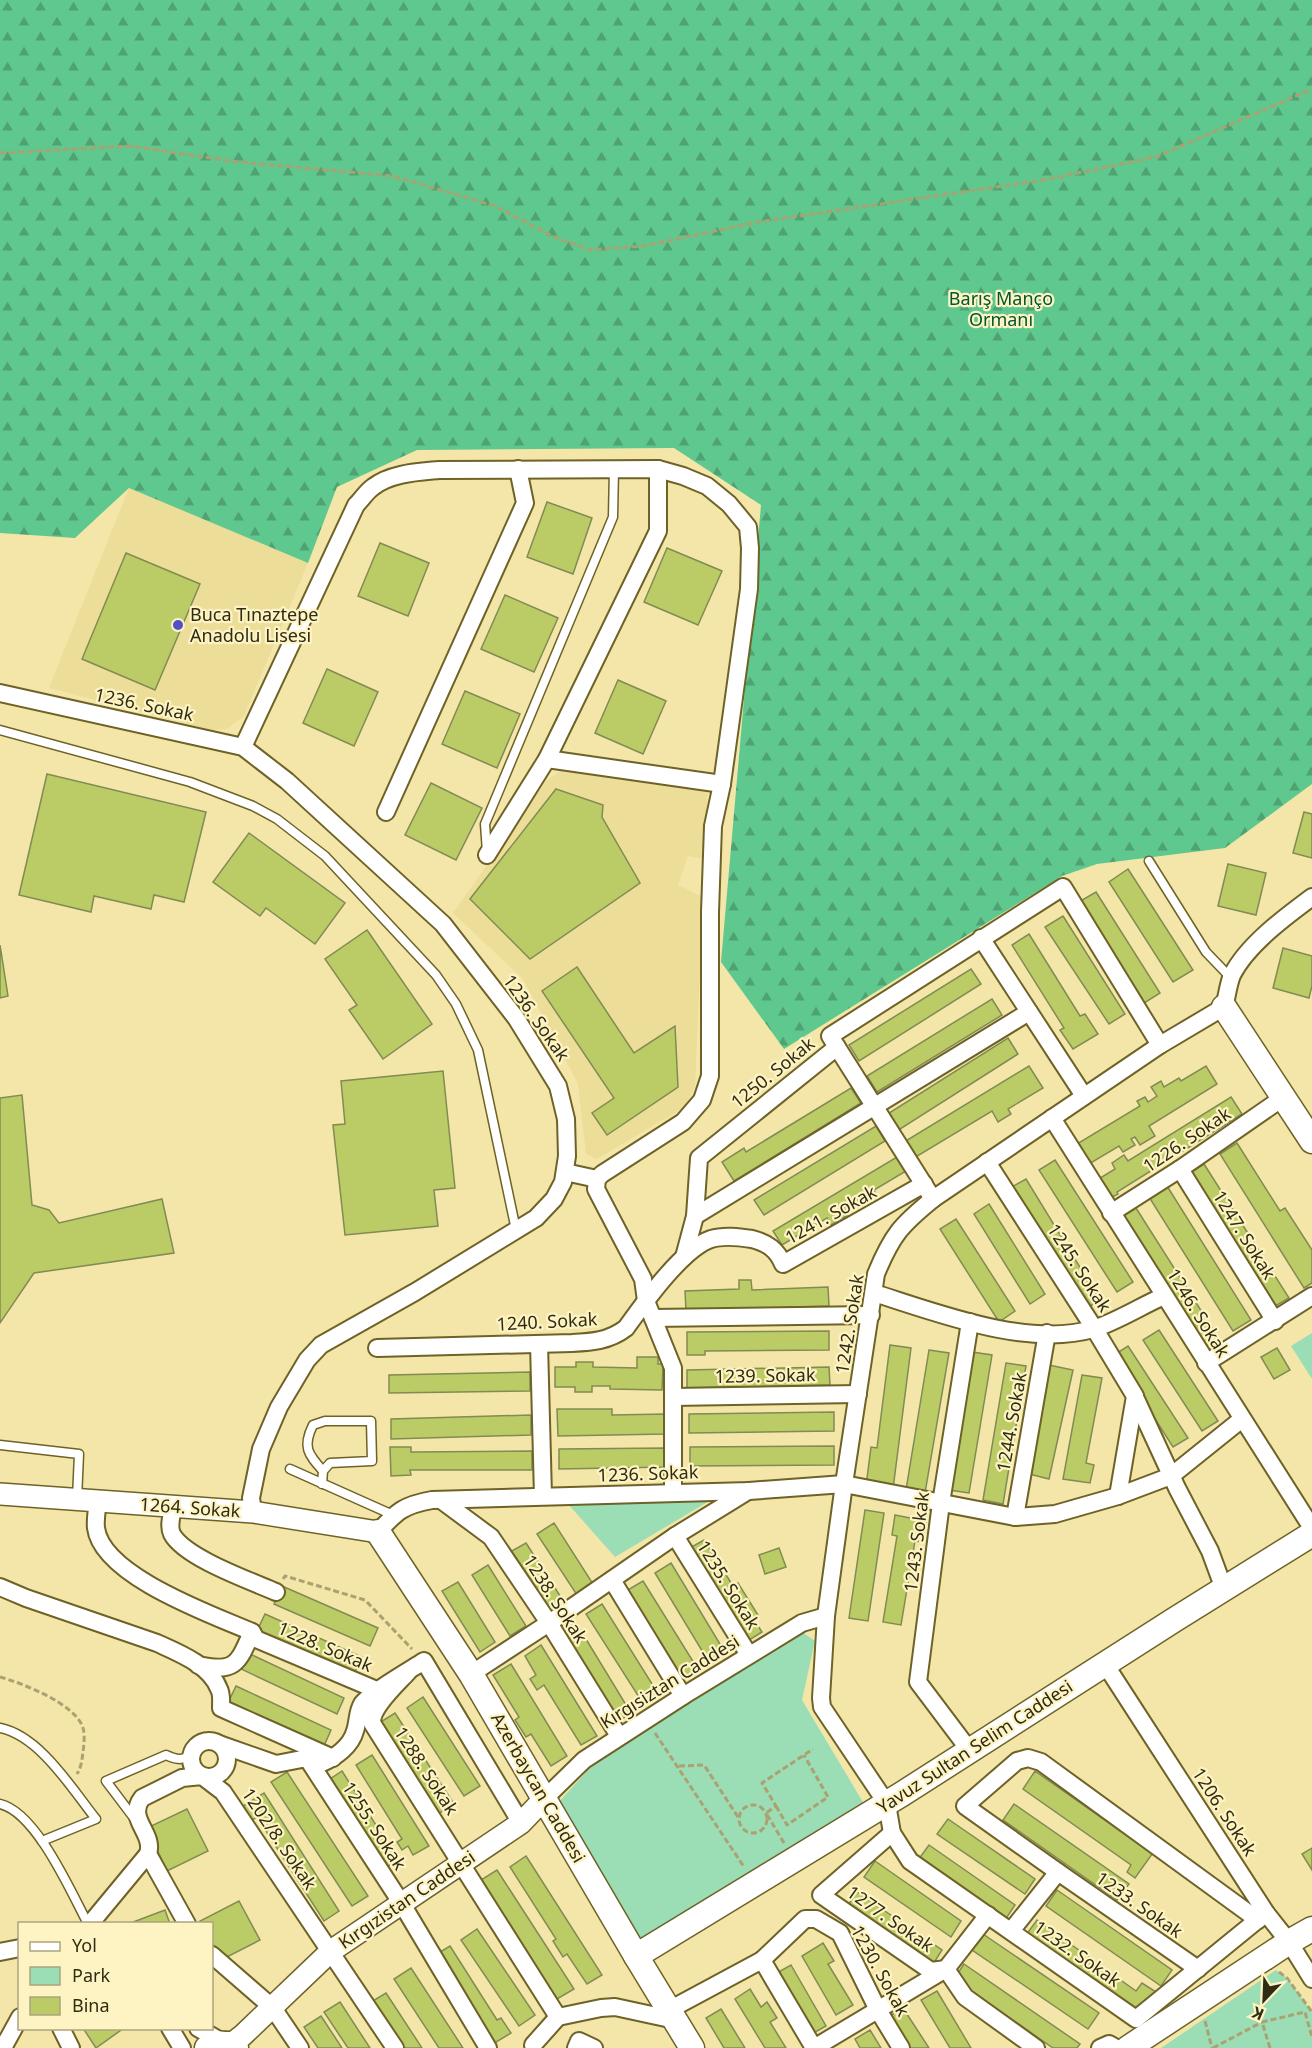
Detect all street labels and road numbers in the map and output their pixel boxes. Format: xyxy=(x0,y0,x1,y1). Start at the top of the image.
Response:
street label: 1236. Sokak xyxy=(92,682,196,726)
street label: 1236. Sokak xyxy=(498,969,576,1066)
street label: 1250. Sokak xyxy=(726,1031,819,1113)
street label: 1226. Sokak xyxy=(1138,1101,1235,1177)
street label: 1241. Sokak xyxy=(781,1179,881,1249)
street label: 1247. Sokak xyxy=(1208,1185,1282,1284)
street label: 1245. Sokak xyxy=(1042,1219,1118,1317)
street label: 1246. Sokak xyxy=(1162,1263,1236,1362)
street label: 1242. Sokak xyxy=(829,1272,869,1375)
street label: 1240. Sokak xyxy=(496,1306,598,1336)
street label: 1239. Sokak xyxy=(714,1362,816,1388)
street label: 1244. Sokak xyxy=(990,1370,1032,1474)
street label: 1236. Sokak xyxy=(597,1459,699,1487)
street label: 1243. Sokak xyxy=(898,1490,934,1593)
street label: 1264. Sokak xyxy=(139,1492,242,1523)
street label: 1235. Sokak xyxy=(692,1535,766,1634)
street label: 1238. Sokak xyxy=(518,1550,594,1648)
street label: 1228. Sokak xyxy=(274,1615,377,1677)
street label: Kırgısiztan Caddesi xyxy=(595,1629,744,1734)
street label: Yavuz Sultan Selim Caddesi xyxy=(872,1674,1077,1819)
street label: Azerbaycan Caddesi xyxy=(486,1708,592,1867)
street label: 1288. Sokak xyxy=(389,1722,465,1820)
street label: 1206. Sokak xyxy=(1187,1763,1263,1861)
street label: 1255. Sokak xyxy=(337,1777,413,1875)
street label: 1202/8. Sokak xyxy=(237,1783,323,1894)
street label: Kırgızistan Caddesi xyxy=(333,1845,479,1954)
street label: 1233. Sokak xyxy=(1091,1865,1188,1943)
street label: 1277. Sokak xyxy=(842,1879,939,1957)
street label: 1232. Sokak xyxy=(1029,1914,1126,1992)
street label: 1230. Sokak xyxy=(846,1921,916,2021)

